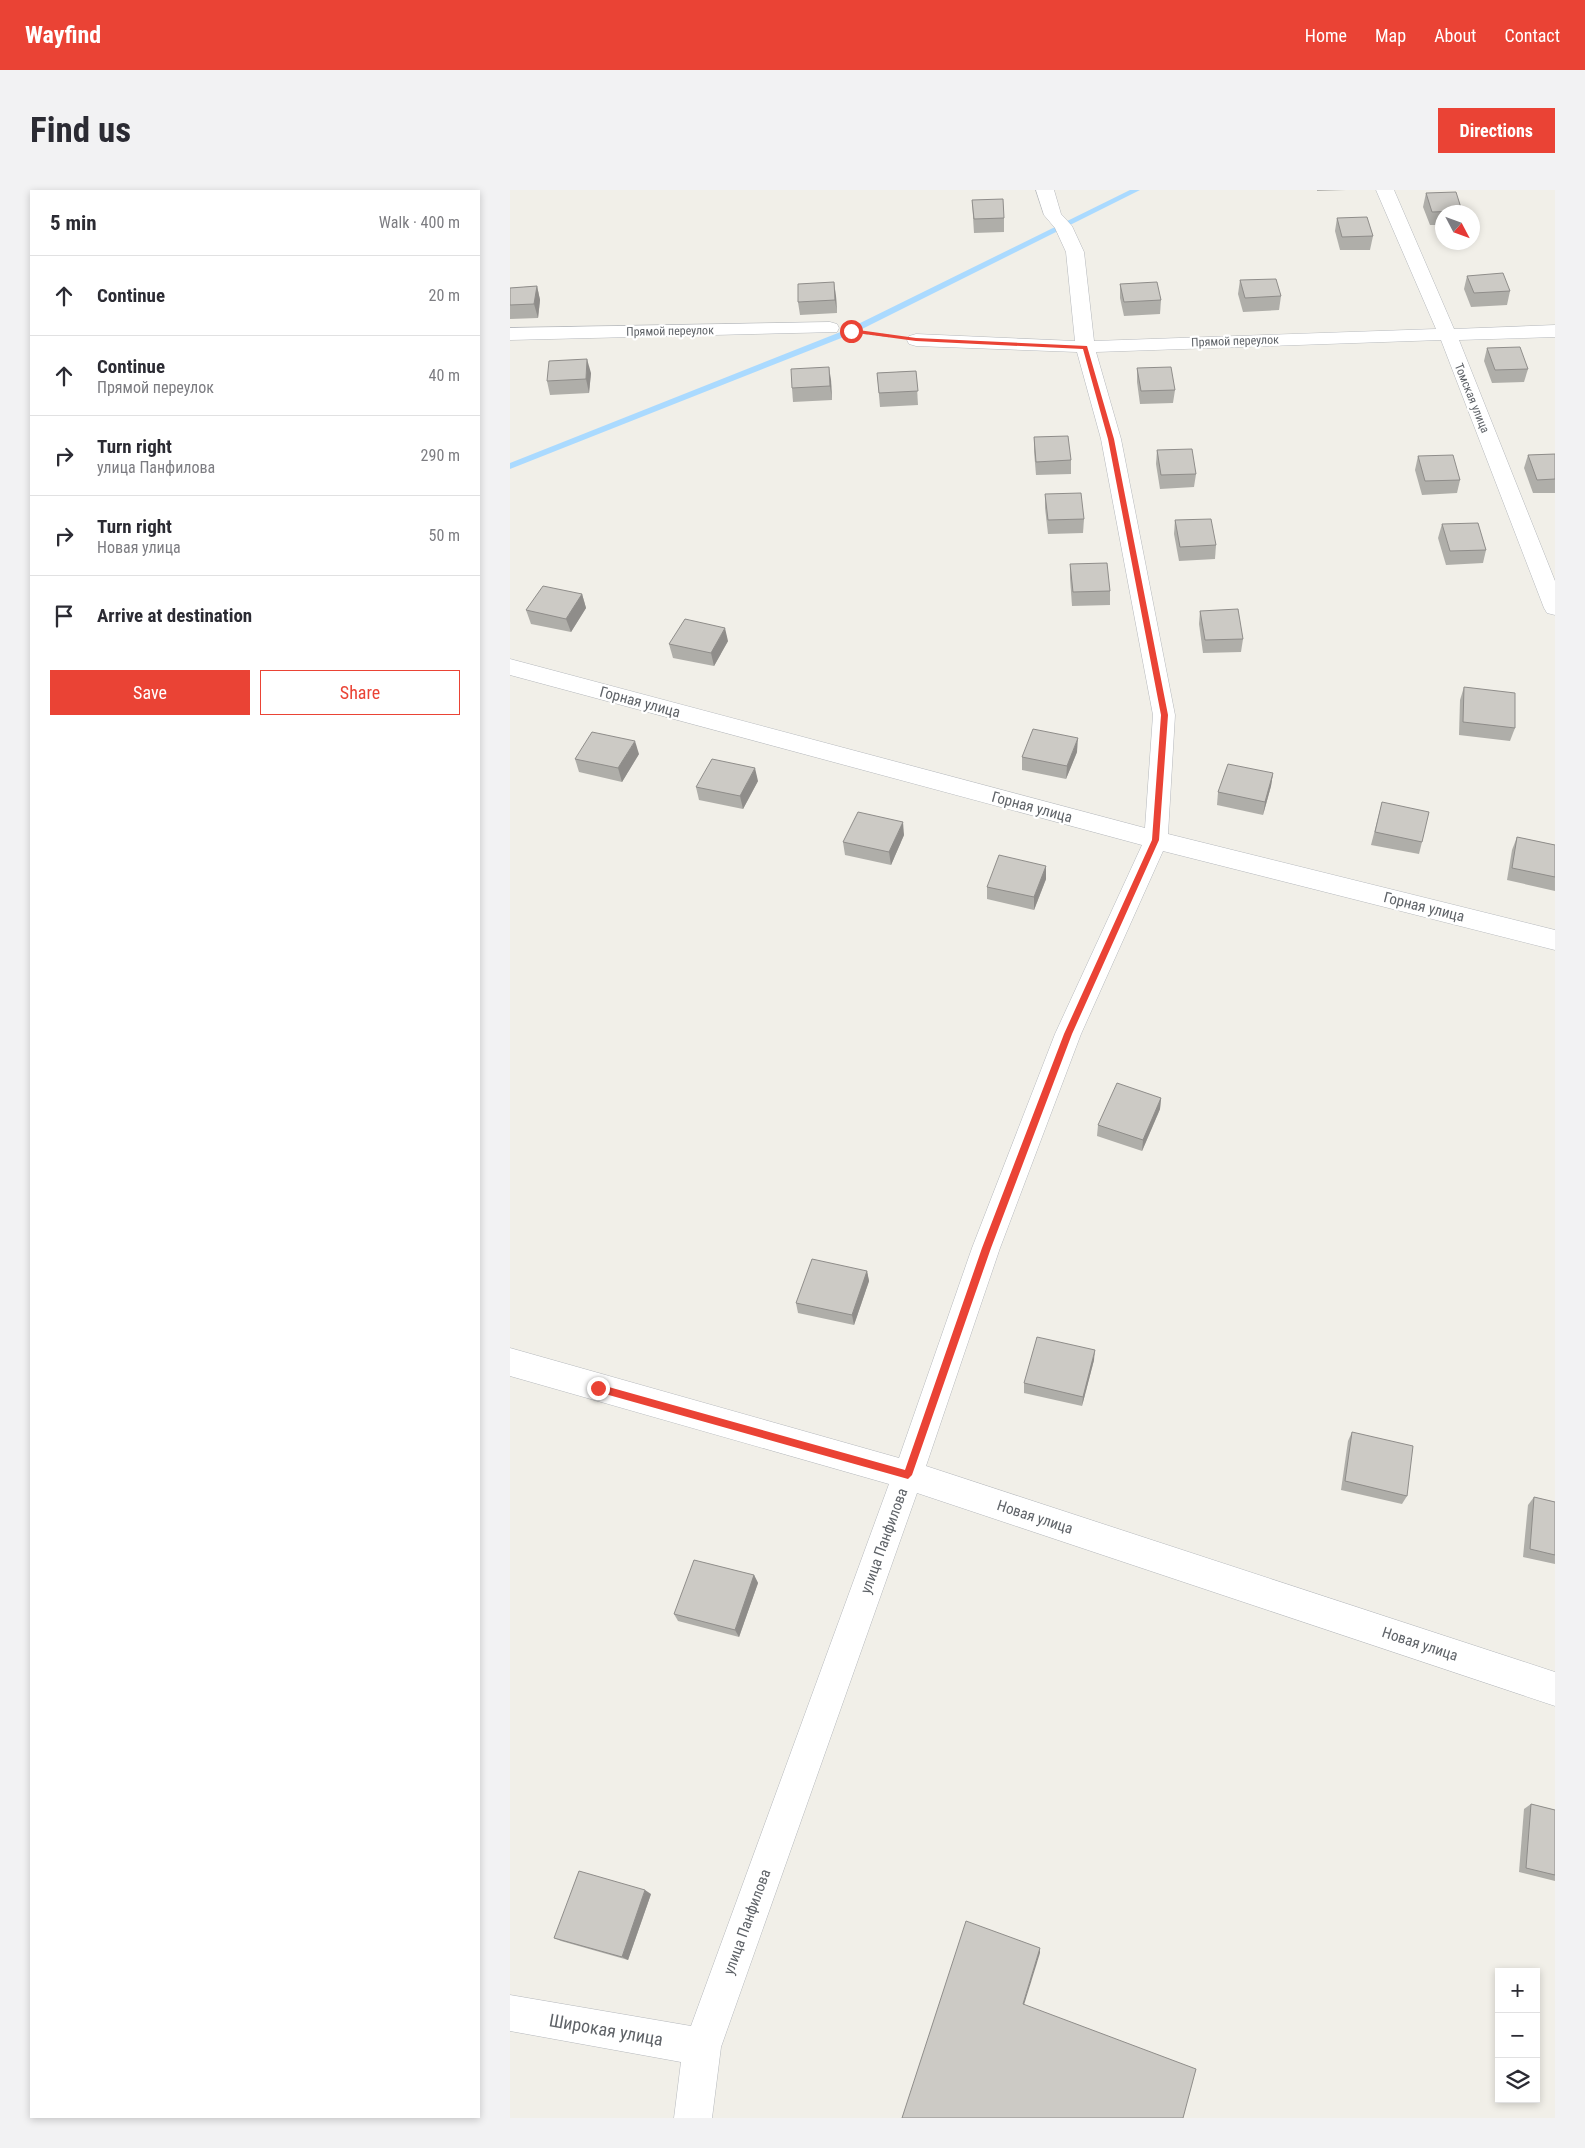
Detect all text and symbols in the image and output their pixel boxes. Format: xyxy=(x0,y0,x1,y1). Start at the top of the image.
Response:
text: Wayfind xyxy=(25,21,101,49)
text: Home xyxy=(1305,25,1347,46)
text: Map xyxy=(1375,25,1406,46)
text: About xyxy=(1434,25,1476,46)
text: Contact xyxy=(1504,25,1560,46)
button: Directions xyxy=(1438,108,1555,153)
text: Find us xyxy=(30,110,131,151)
north arrow xyxy=(1435,205,1480,250)
text: 5 min xyxy=(50,211,97,235)
text: Walk · 400 m xyxy=(379,213,460,232)
icon: ahead xyxy=(50,282,78,310)
text: Continue xyxy=(97,284,165,307)
text: 20 m xyxy=(428,286,460,305)
route start xyxy=(840,320,863,343)
street label: Прямой переулок xyxy=(626,323,714,339)
street label: Прямой переулок xyxy=(1191,332,1279,350)
text: Continue xyxy=(97,355,165,378)
street label: Томская улица xyxy=(1452,361,1492,435)
icon: ahead xyxy=(50,362,78,390)
text: 40 m xyxy=(428,366,460,385)
text: Прямой переулок xyxy=(97,378,214,397)
text: Turn right xyxy=(97,435,172,458)
icon: right xyxy=(50,442,78,470)
text: 290 m xyxy=(421,446,460,465)
text: улица Панфилова xyxy=(97,458,215,477)
text: Turn right xyxy=(97,515,172,538)
icon: right xyxy=(50,522,78,550)
text: 50 m xyxy=(428,526,460,545)
text: Новая улица xyxy=(97,538,181,557)
icon: arrive xyxy=(50,602,78,630)
text: Arrive at destination xyxy=(97,604,252,627)
button: Save xyxy=(50,670,250,715)
button: Share xyxy=(260,670,460,715)
street label: Горная улица xyxy=(598,683,682,721)
street label: Горная улица xyxy=(990,788,1074,826)
street label: Горная улица xyxy=(1382,888,1466,926)
route end xyxy=(587,1377,610,1400)
street label: улица Панфилова xyxy=(857,1486,911,1596)
street label: Новая улица xyxy=(995,1496,1075,1538)
street label: Новая улица xyxy=(1380,1623,1460,1665)
street label: улица Панфилова xyxy=(720,1867,774,1977)
map controls xyxy=(1495,1968,1540,2103)
button: + xyxy=(1495,1968,1540,2013)
street label: Широкая улица xyxy=(547,2009,665,2050)
button: − xyxy=(1495,2013,1540,2058)
button: layers xyxy=(1495,2058,1540,2103)

